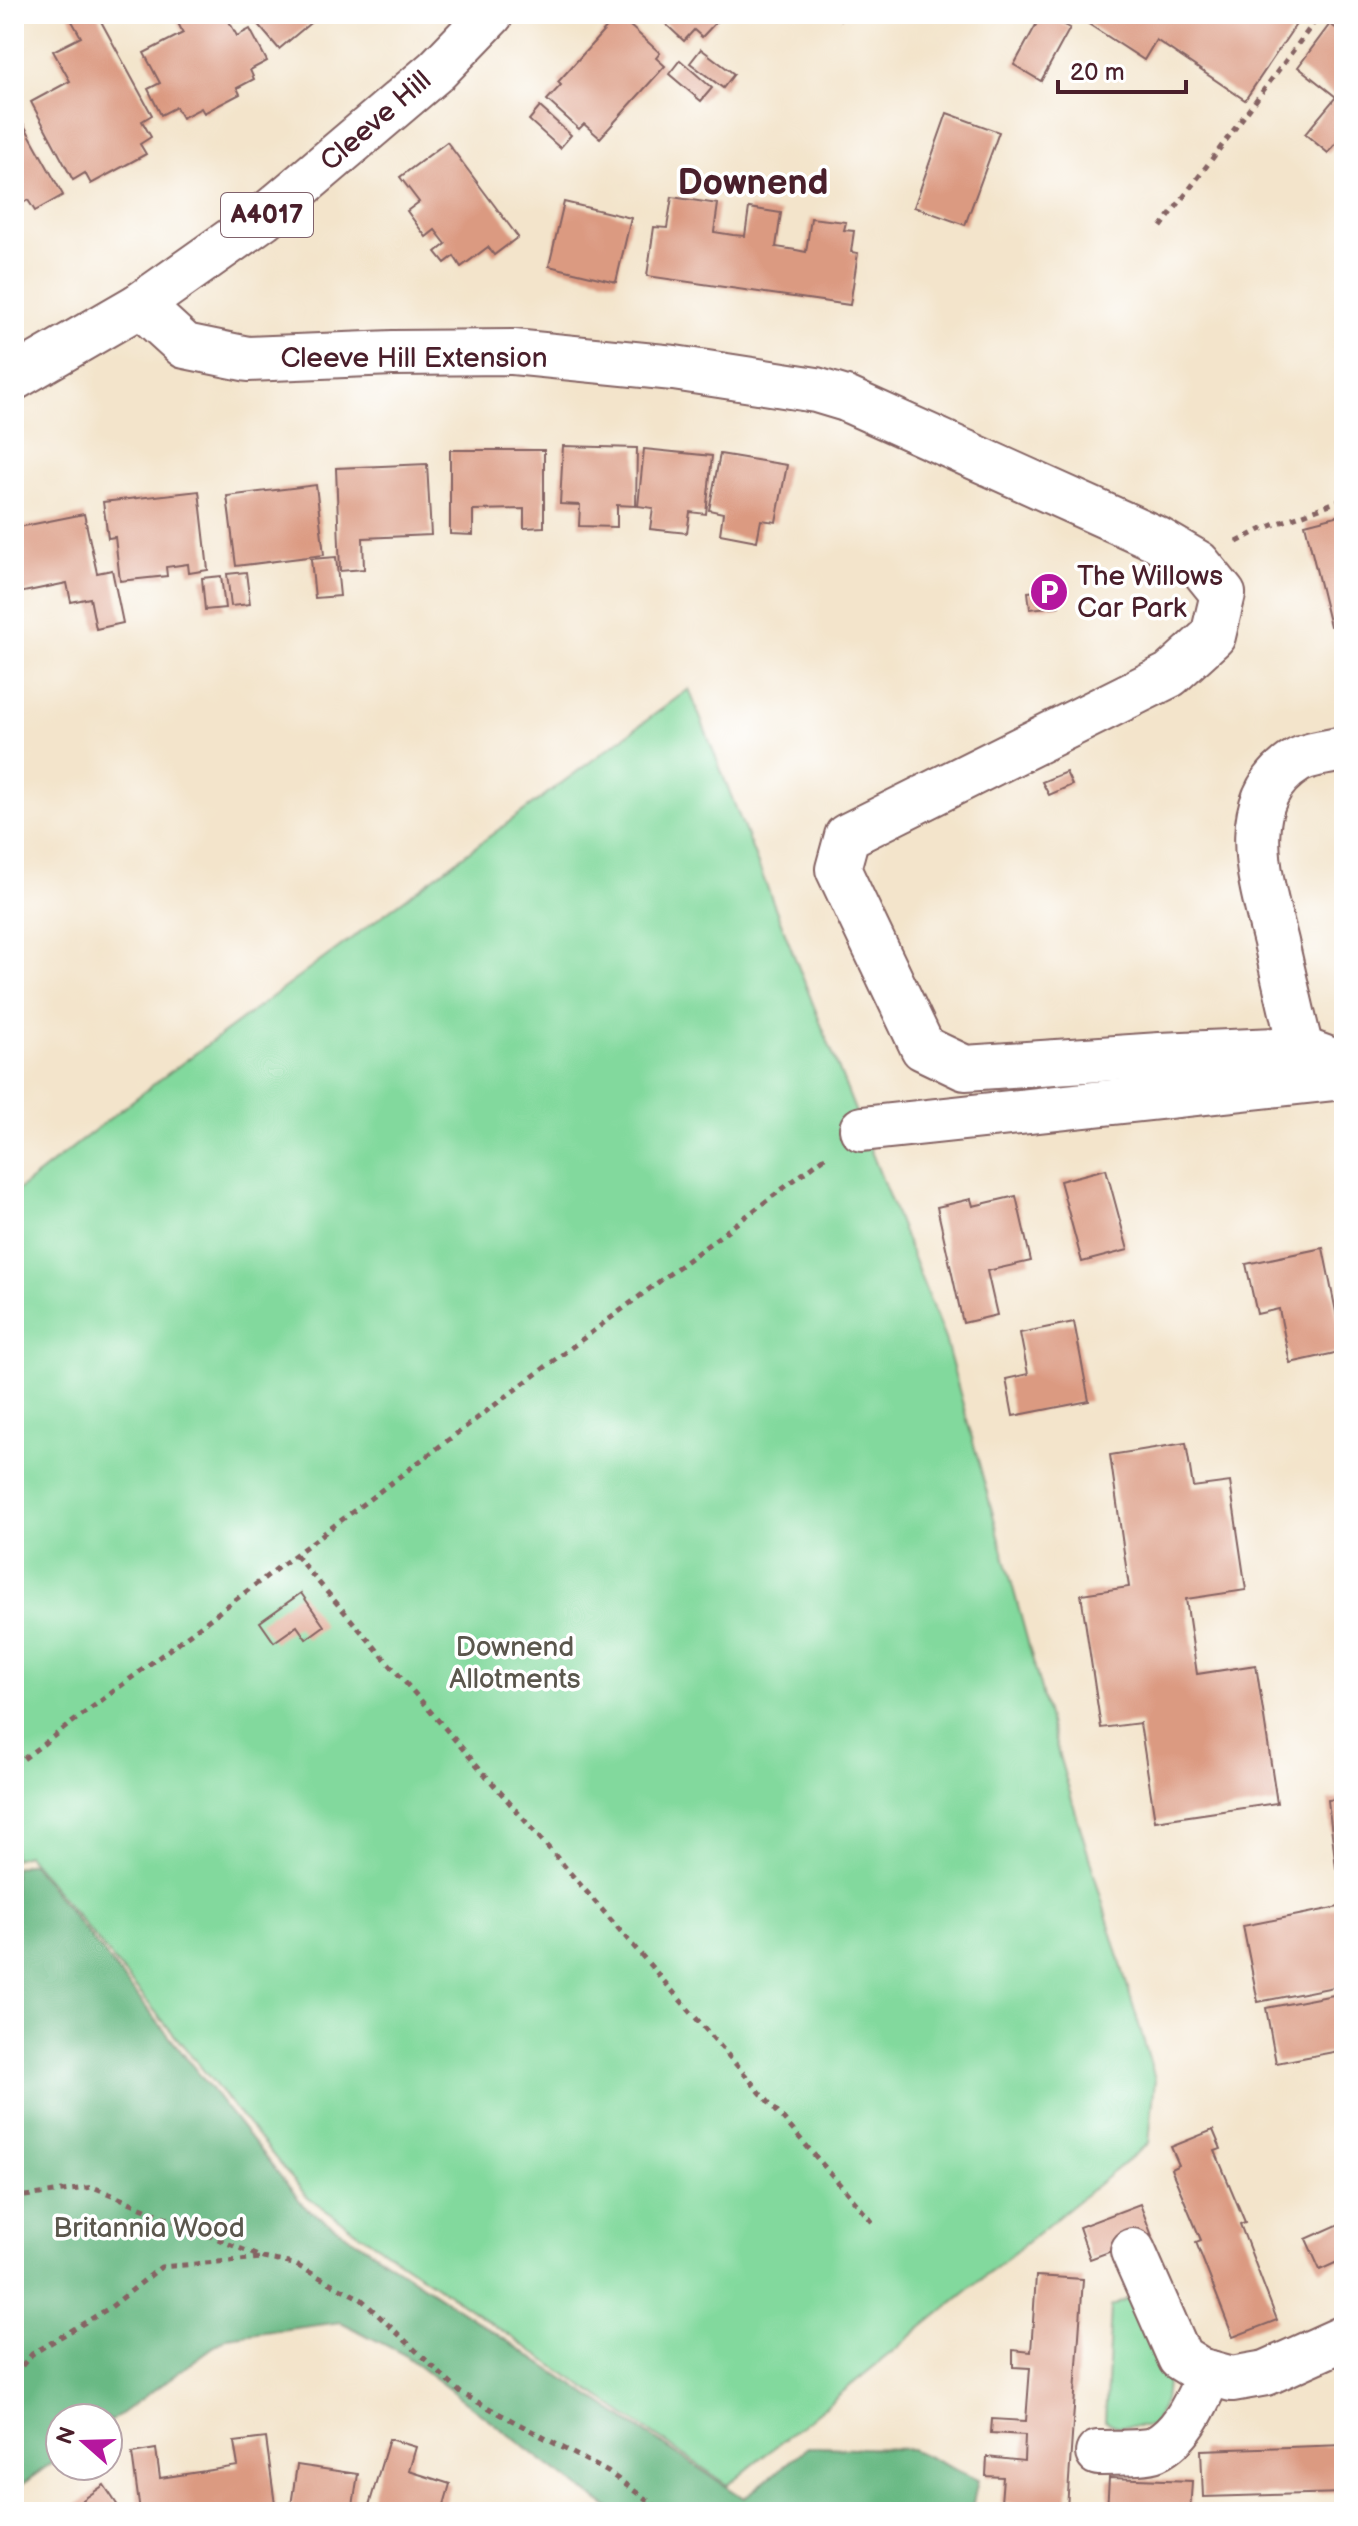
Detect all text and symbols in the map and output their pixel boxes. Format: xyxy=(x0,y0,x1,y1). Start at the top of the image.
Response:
scale bar xyxy=(1058,44,1186,94)
text: 20 m xyxy=(1070,58,1125,87)
street label: Cleeve Hill xyxy=(314,64,438,178)
district label: Downend xyxy=(677,162,829,205)
road number: A4017 xyxy=(221,193,313,237)
street label: Cleeve Hill Extension xyxy=(280,342,548,375)
place label: The Willows Car Park xyxy=(1077,560,1223,625)
parking icon: The Willows Car Park xyxy=(1028,571,1070,613)
park label: Downend Allotments xyxy=(449,1631,581,1696)
park label: Britannia Wood xyxy=(53,2212,245,2245)
north arrow xyxy=(44,2402,124,2482)
text: N xyxy=(51,2423,82,2448)

